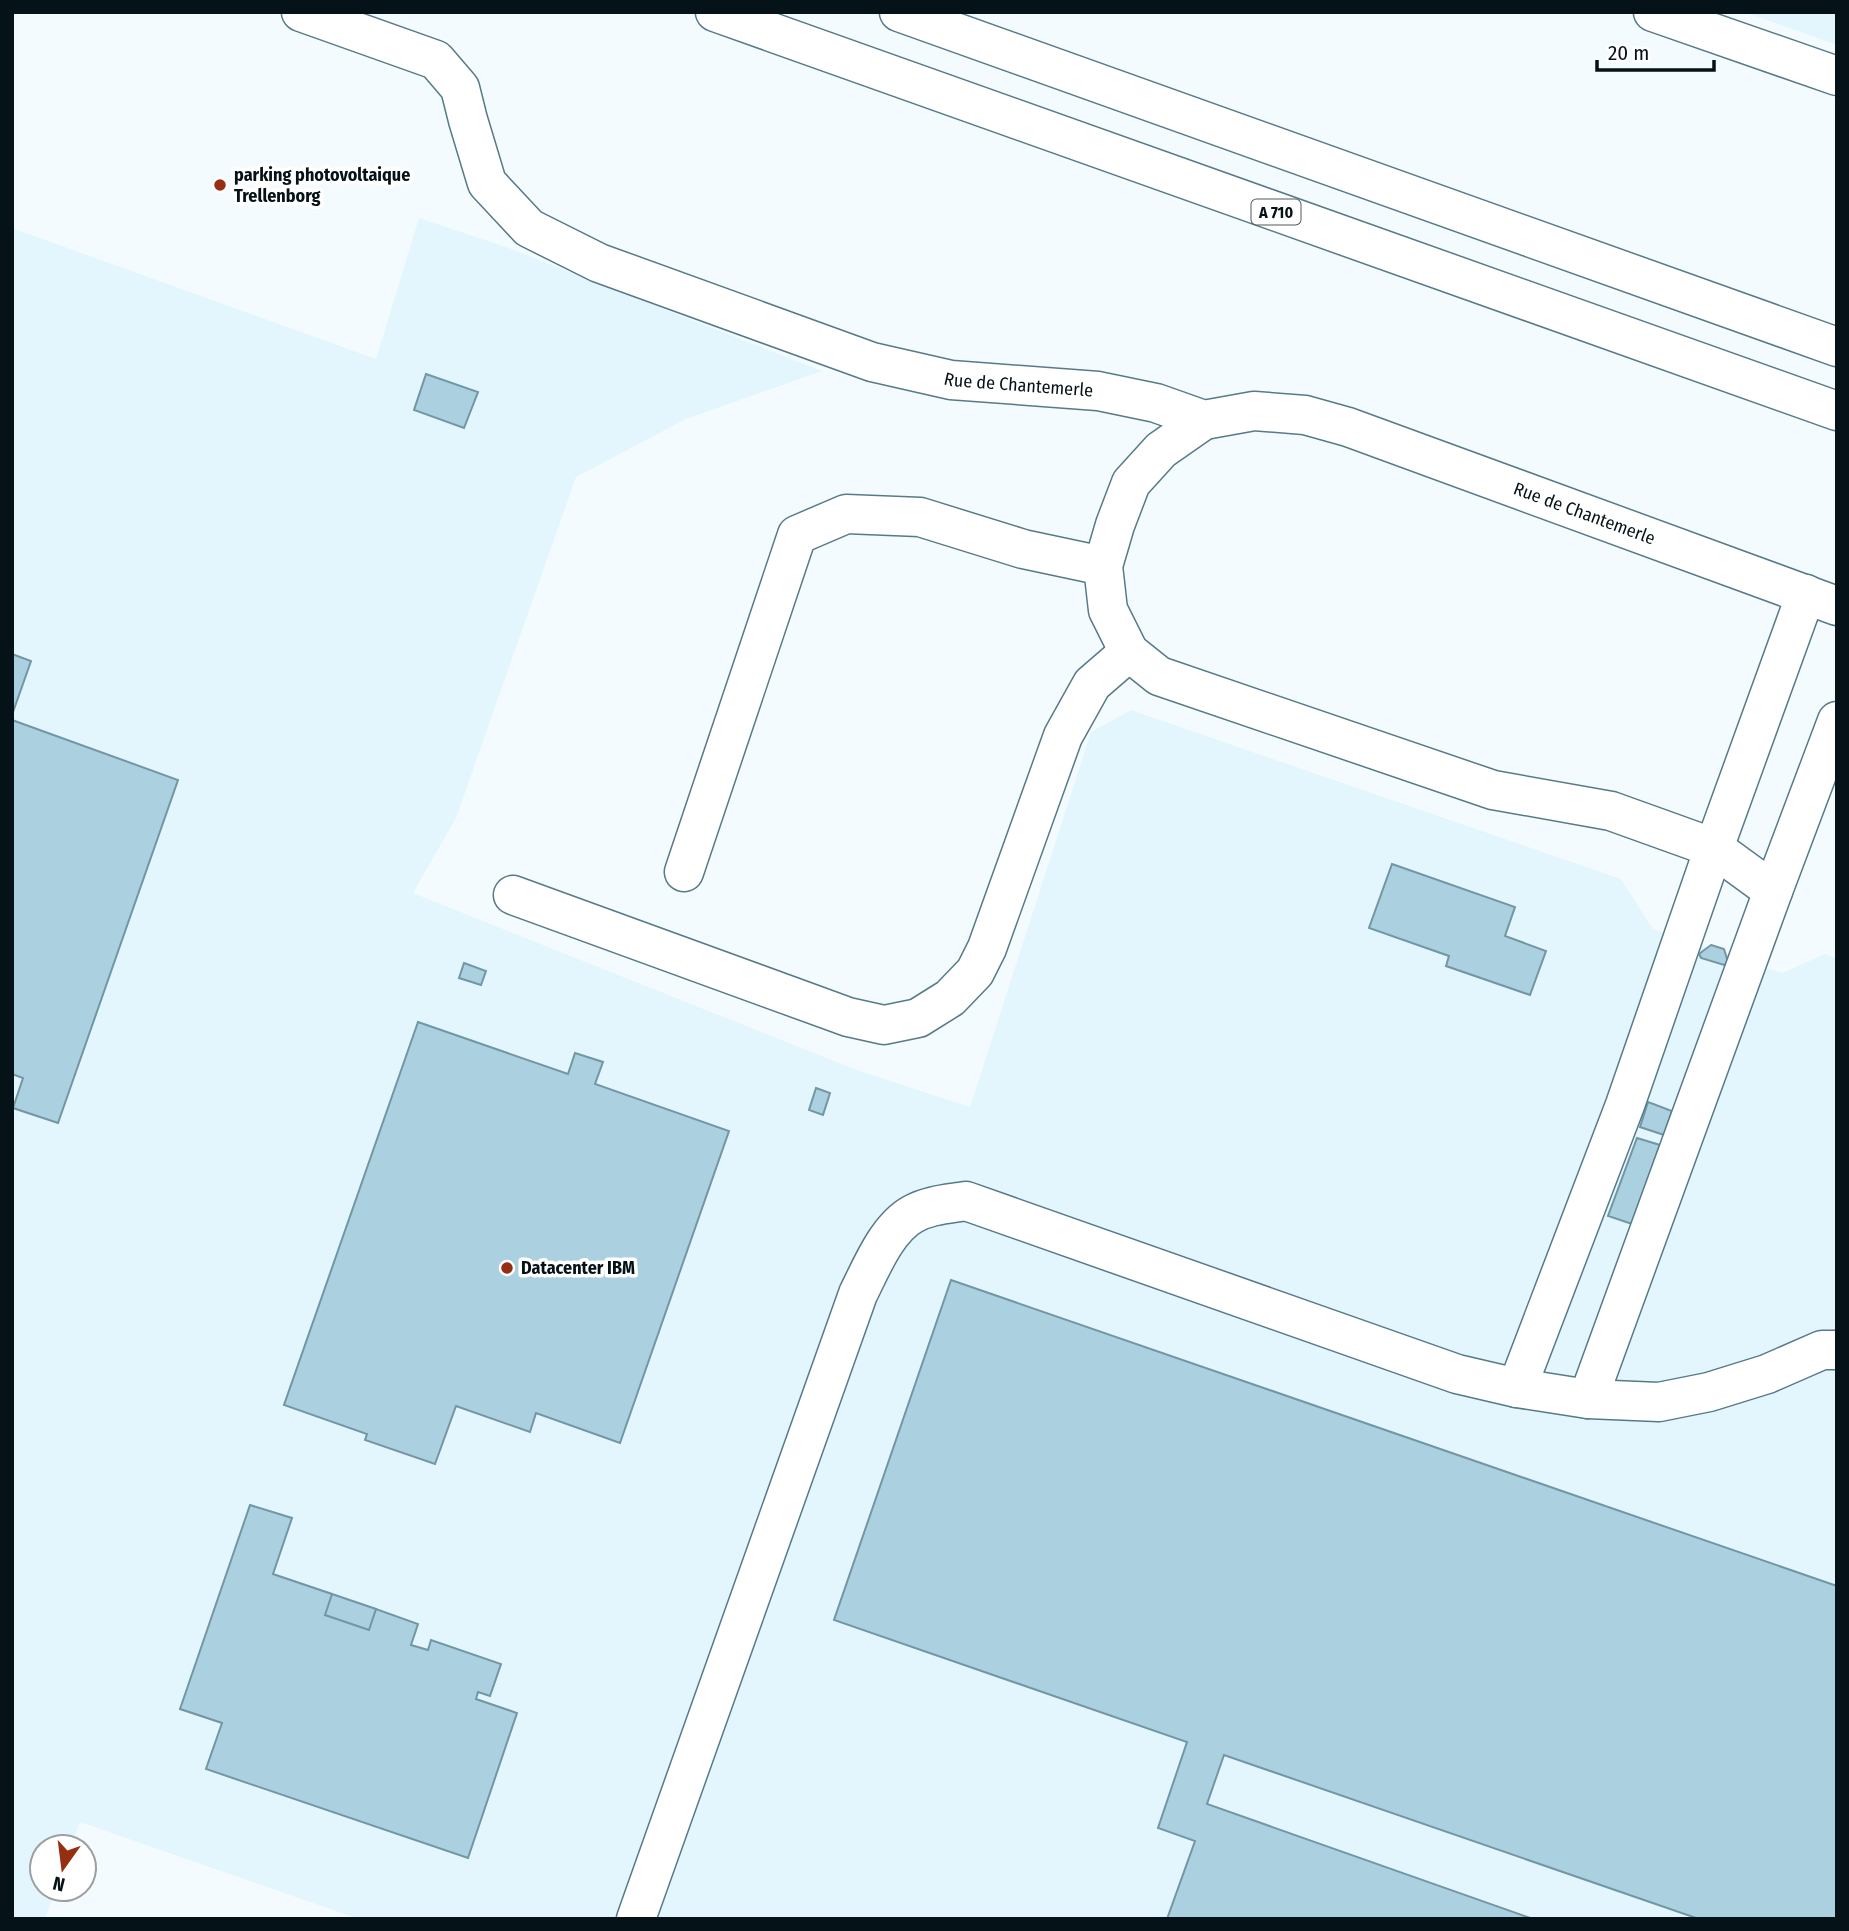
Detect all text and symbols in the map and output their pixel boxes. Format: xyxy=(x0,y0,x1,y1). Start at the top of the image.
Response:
scale bar xyxy=(1597,28,1714,72)
text: 20 m xyxy=(1608,40,1649,66)
place label: parking photovoltaique Trellenborg xyxy=(234,164,410,207)
marker: parking photovoltaique Trellenborg xyxy=(212,177,228,193)
road number: A 710 xyxy=(1252,200,1300,224)
street label: Rue de Chantemerle xyxy=(942,368,1094,402)
street label: Rue de Chantemerle xyxy=(1511,478,1658,549)
place label: Datacenter IBM xyxy=(521,1257,635,1279)
marker: Datacenter IBM xyxy=(499,1260,515,1276)
north arrow xyxy=(28,1833,98,1903)
text: N xyxy=(51,1871,67,1897)

